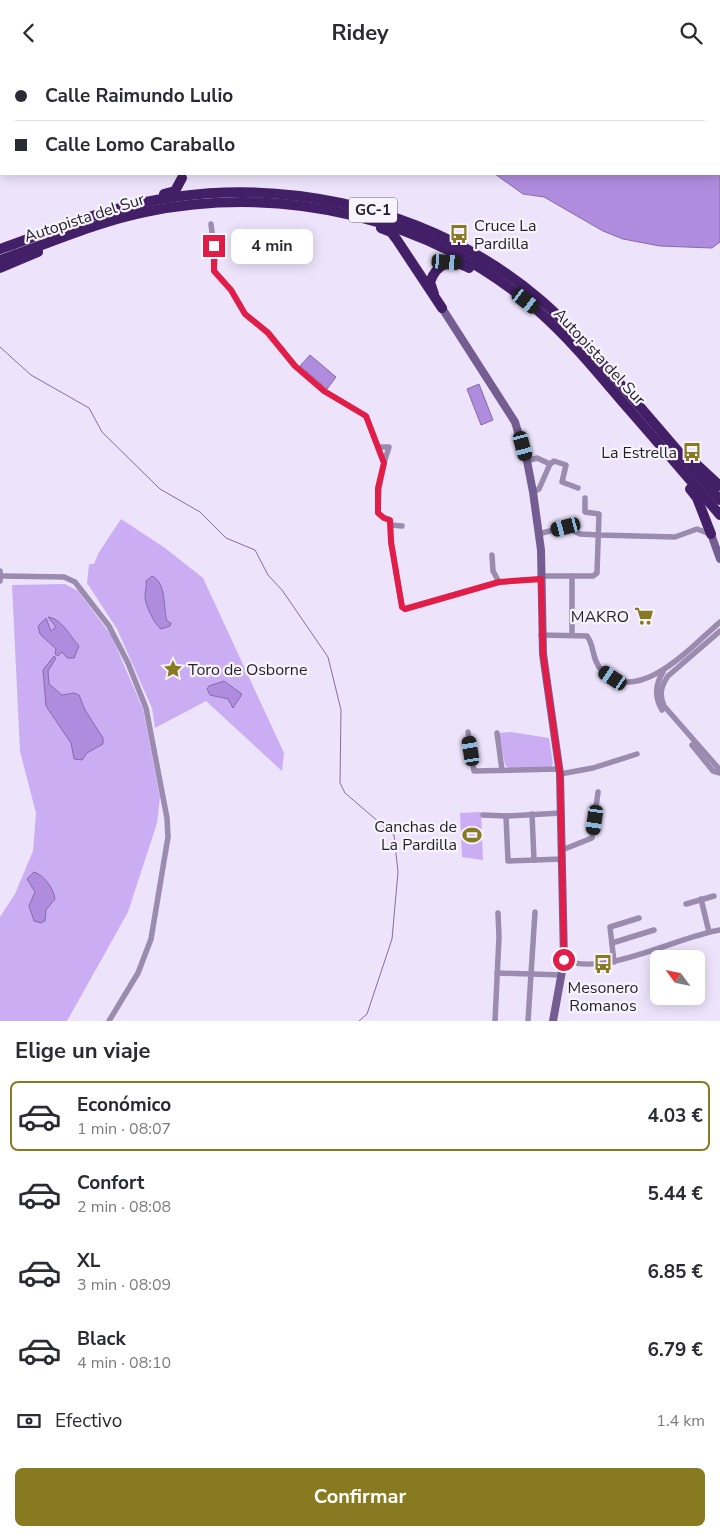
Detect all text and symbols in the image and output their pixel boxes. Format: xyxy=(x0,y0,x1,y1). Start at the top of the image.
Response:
text: Ridey xyxy=(331,18,389,48)
icon: back xyxy=(15,19,43,47)
icon: search xyxy=(677,19,705,47)
text: Calle Raimundo Lulio xyxy=(45,83,233,109)
text: Calle Lomo Caraballo xyxy=(45,132,235,158)
street label: Autopista del Sur xyxy=(21,188,147,248)
road number: GC-1 xyxy=(349,197,397,223)
place label: Cruce La Pardilla xyxy=(474,215,537,255)
bus stop icon: Cruce La Pardilla xyxy=(448,223,470,245)
callout: 4 min xyxy=(232,229,314,263)
route end xyxy=(203,235,225,257)
text: 4 min xyxy=(251,235,293,257)
car xyxy=(431,253,462,271)
car xyxy=(509,286,542,316)
street label: Autopista del Sur xyxy=(549,303,650,410)
car xyxy=(511,430,534,462)
bus stop icon: La Estrella xyxy=(681,441,703,463)
place label: La Estrella xyxy=(601,442,677,464)
car xyxy=(549,516,582,538)
supermarket icon: MAKRO xyxy=(633,605,655,627)
place label: MAKRO xyxy=(571,606,629,628)
place icon: Toro de Osborne xyxy=(162,658,184,680)
place label: Toro de Osborne xyxy=(188,659,307,681)
car xyxy=(596,663,629,693)
car xyxy=(461,735,480,767)
car xyxy=(585,804,604,836)
place label: Canchas de La Pardilla xyxy=(374,816,457,856)
sports icon: Canchas de La Pardilla xyxy=(461,824,483,846)
route start xyxy=(553,949,575,971)
north arrow xyxy=(650,950,705,1005)
map controls xyxy=(650,950,705,1005)
bus stop icon: Mesonero Romanos xyxy=(592,953,614,975)
place label: Mesonero Romanos xyxy=(568,977,639,1017)
text: Elige un viaje xyxy=(15,1036,150,1066)
text: Económico xyxy=(77,1092,171,1118)
icon: car xyxy=(17,1094,62,1139)
text: 4.03 € xyxy=(648,1103,703,1129)
text: 1 min · 08:07 xyxy=(77,1118,171,1140)
text: Confort xyxy=(77,1170,144,1196)
icon: car xyxy=(17,1172,62,1217)
text: 5.44 € xyxy=(648,1181,703,1207)
text: 2 min · 08:08 xyxy=(77,1196,171,1218)
text: XL xyxy=(77,1248,100,1274)
icon: car xyxy=(17,1250,62,1295)
text: 6.85 € xyxy=(648,1259,703,1285)
text: 3 min · 08:09 xyxy=(77,1274,171,1296)
text: Black xyxy=(77,1326,126,1352)
icon: car xyxy=(17,1328,62,1373)
text: 6.79 € xyxy=(648,1337,703,1363)
text: 4 min · 08:10 xyxy=(77,1352,171,1374)
icon: cash xyxy=(15,1407,43,1435)
text: Efectivo xyxy=(55,1408,122,1434)
text: 1.4 km xyxy=(656,1410,705,1432)
button: Confirmar xyxy=(15,1468,705,1526)

